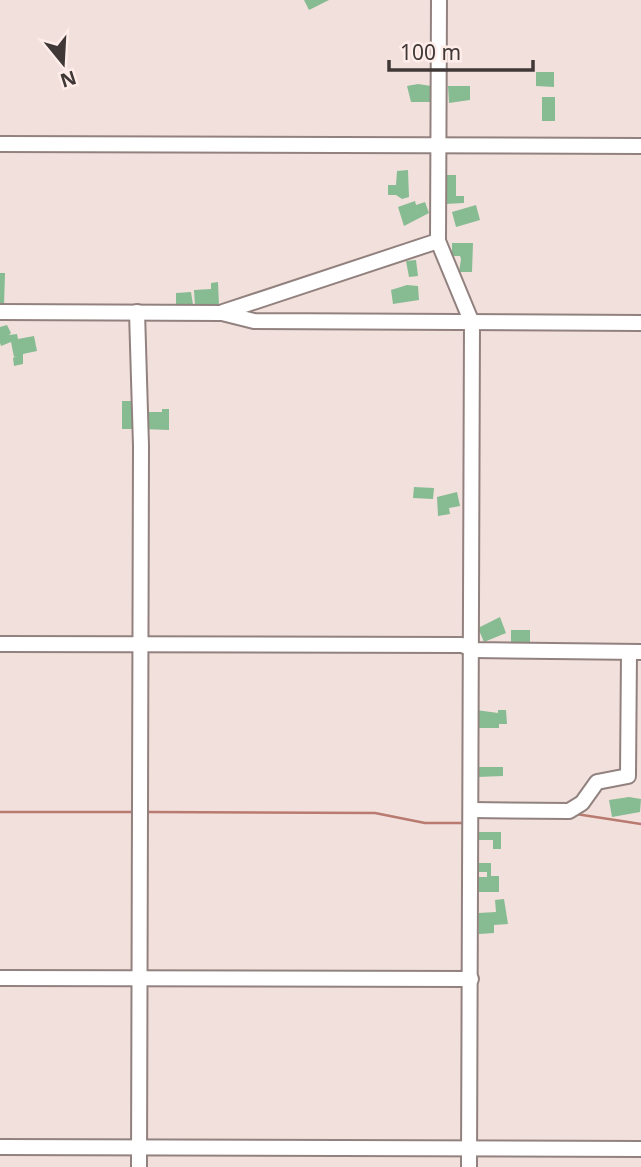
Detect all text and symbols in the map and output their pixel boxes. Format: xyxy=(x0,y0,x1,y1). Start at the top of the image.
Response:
north arrow xyxy=(28,28,98,98)
scale bar xyxy=(389,28,532,72)
text: 100 m xyxy=(400,38,461,66)
text: N xyxy=(57,64,80,94)

